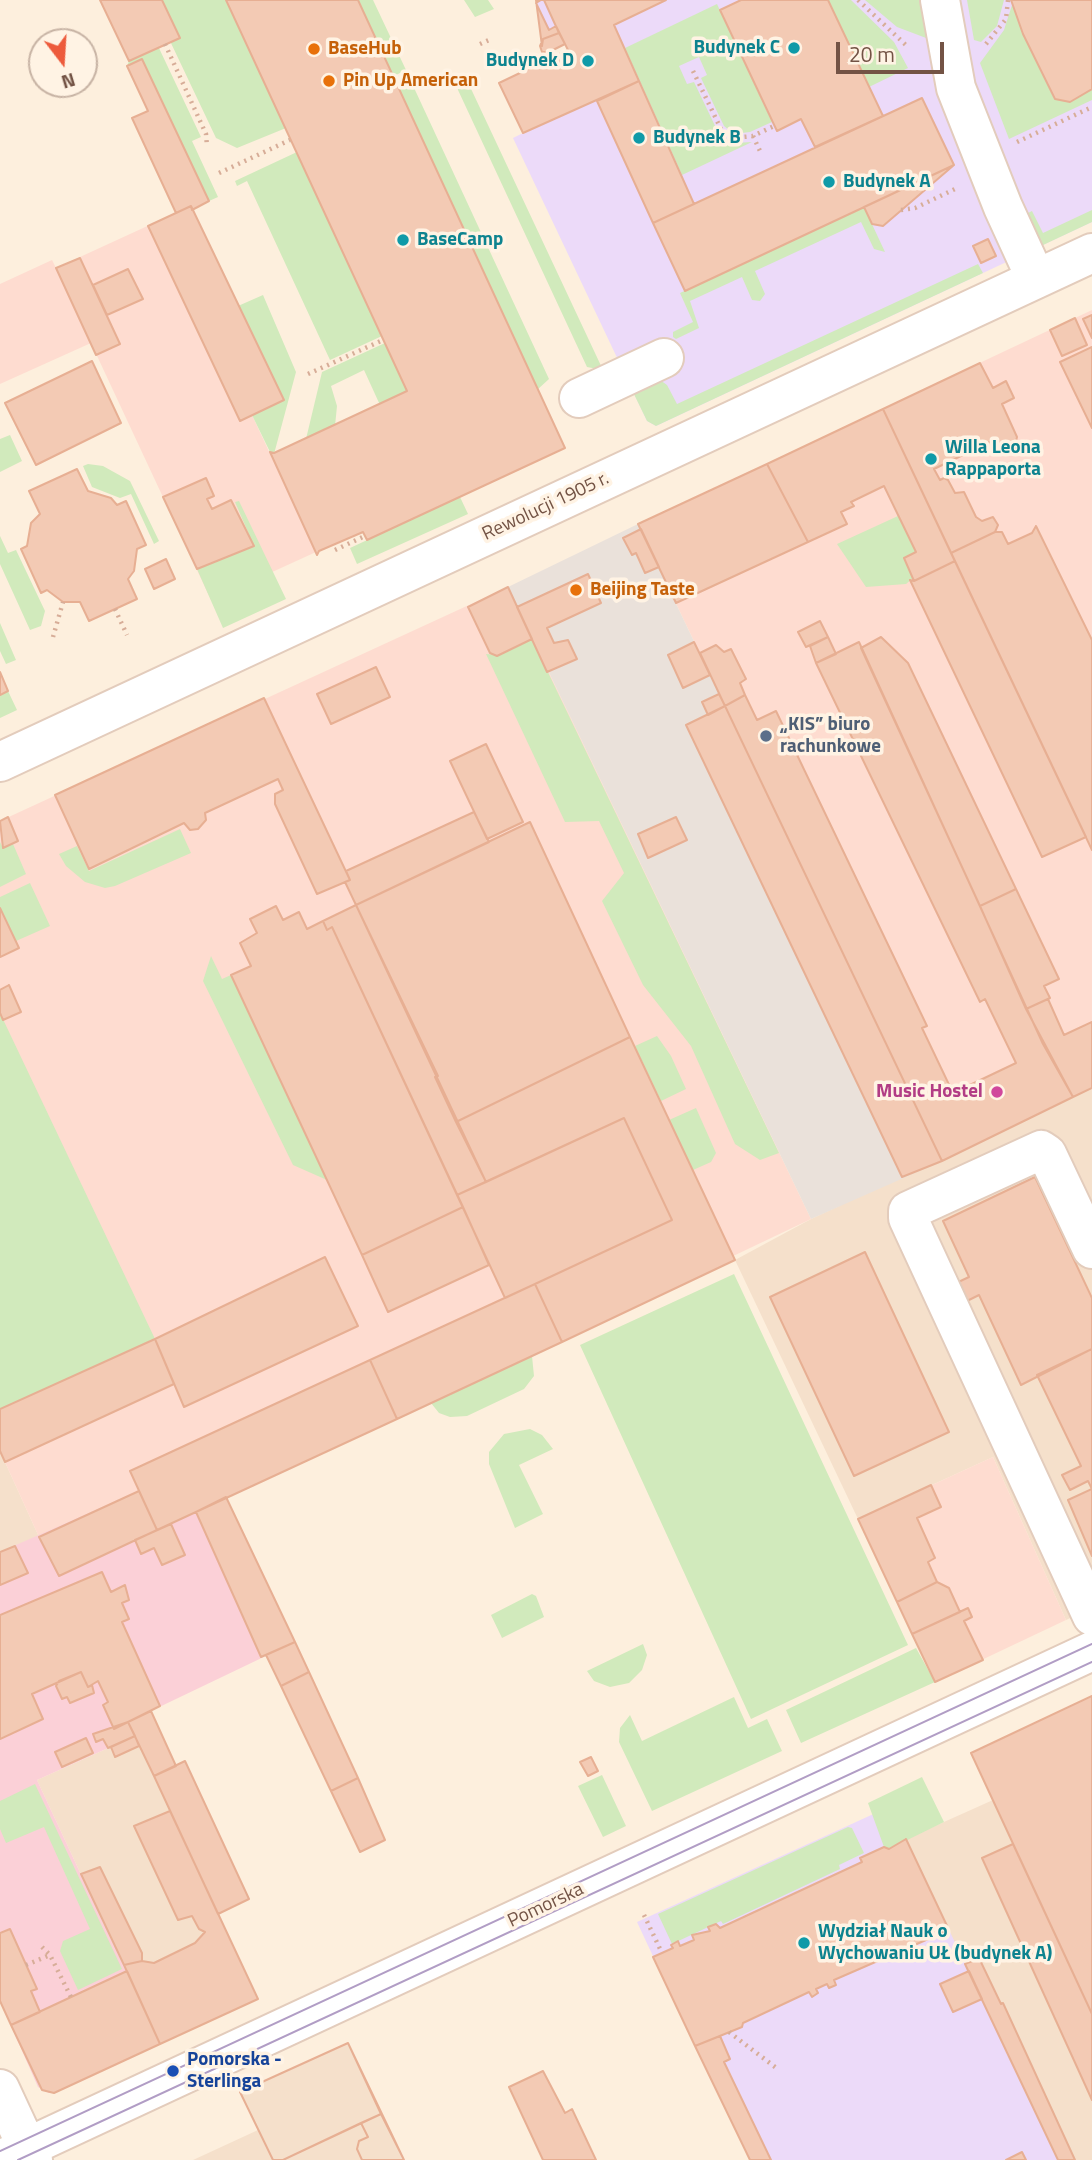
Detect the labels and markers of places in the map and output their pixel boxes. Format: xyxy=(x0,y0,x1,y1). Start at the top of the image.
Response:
place label: Budynek C xyxy=(694,37,780,59)
place label: BaseHub xyxy=(328,38,402,60)
marker: Budynek C xyxy=(786,40,802,56)
marker: BaseHub xyxy=(306,41,322,57)
place label: Budynek D xyxy=(486,50,574,72)
marker: Budynek D xyxy=(580,53,596,69)
place label: Pin Up American xyxy=(343,70,478,92)
marker: Pin Up American xyxy=(321,73,337,89)
place label: Budynek B xyxy=(653,127,741,149)
marker: Budynek B xyxy=(631,130,647,146)
place label: Budynek A xyxy=(843,171,931,193)
marker: Budynek A xyxy=(821,174,837,190)
place label: BaseCamp xyxy=(417,229,503,251)
marker: BaseCamp xyxy=(395,232,411,248)
place label: Willa Leona Rappaporta xyxy=(945,437,1041,481)
marker: Willa Leona Rappaporta xyxy=(923,451,939,467)
place label: Beijing Taste xyxy=(590,579,695,601)
marker: Beijing Taste xyxy=(568,582,584,598)
place label: „KIS” biuro rachunkowe xyxy=(780,714,881,758)
marker: „KIS” biuro rachunkowe xyxy=(758,728,774,744)
place label: Music Hostel xyxy=(876,1081,983,1103)
marker: Music Hostel xyxy=(989,1084,1005,1100)
place label: Wydział Nauk o Wychowaniu UŁ (budynek A) xyxy=(818,1921,1052,1965)
marker: Wydział Nauk o Wychowaniu UŁ (budynek A) xyxy=(796,1935,812,1951)
place label: Pomorska - Sterlinga xyxy=(187,2049,282,2093)
marker: Pomorska - Sterlinga xyxy=(165,2063,181,2079)

